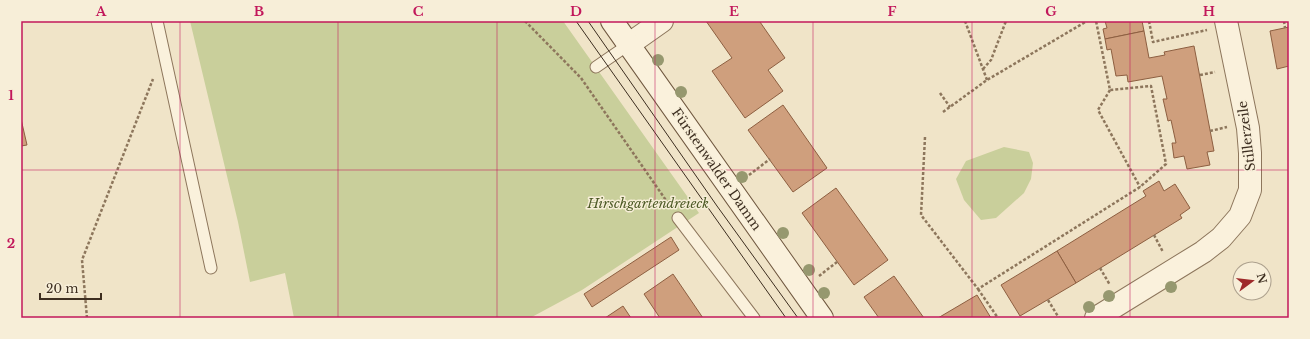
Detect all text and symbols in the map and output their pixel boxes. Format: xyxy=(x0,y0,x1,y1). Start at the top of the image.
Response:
text: A xyxy=(95,3,107,20)
text: B xyxy=(254,3,264,20)
text: C xyxy=(413,3,424,20)
text: D xyxy=(570,3,582,20)
text: E xyxy=(729,3,739,20)
text: F xyxy=(888,3,897,20)
text: G xyxy=(1045,3,1057,20)
text: H xyxy=(1203,3,1215,20)
text: 1 xyxy=(8,87,14,104)
street label: Stillerzeile xyxy=(1234,100,1259,172)
street label: Fürstenwalder Damm xyxy=(668,105,765,234)
park label: Hirschgartendreieck xyxy=(586,195,709,212)
text: 2 xyxy=(7,235,15,252)
north arrow xyxy=(1232,261,1272,301)
text: N xyxy=(1254,272,1270,286)
scale bar xyxy=(40,275,101,301)
text: 20 m xyxy=(46,281,78,296)

